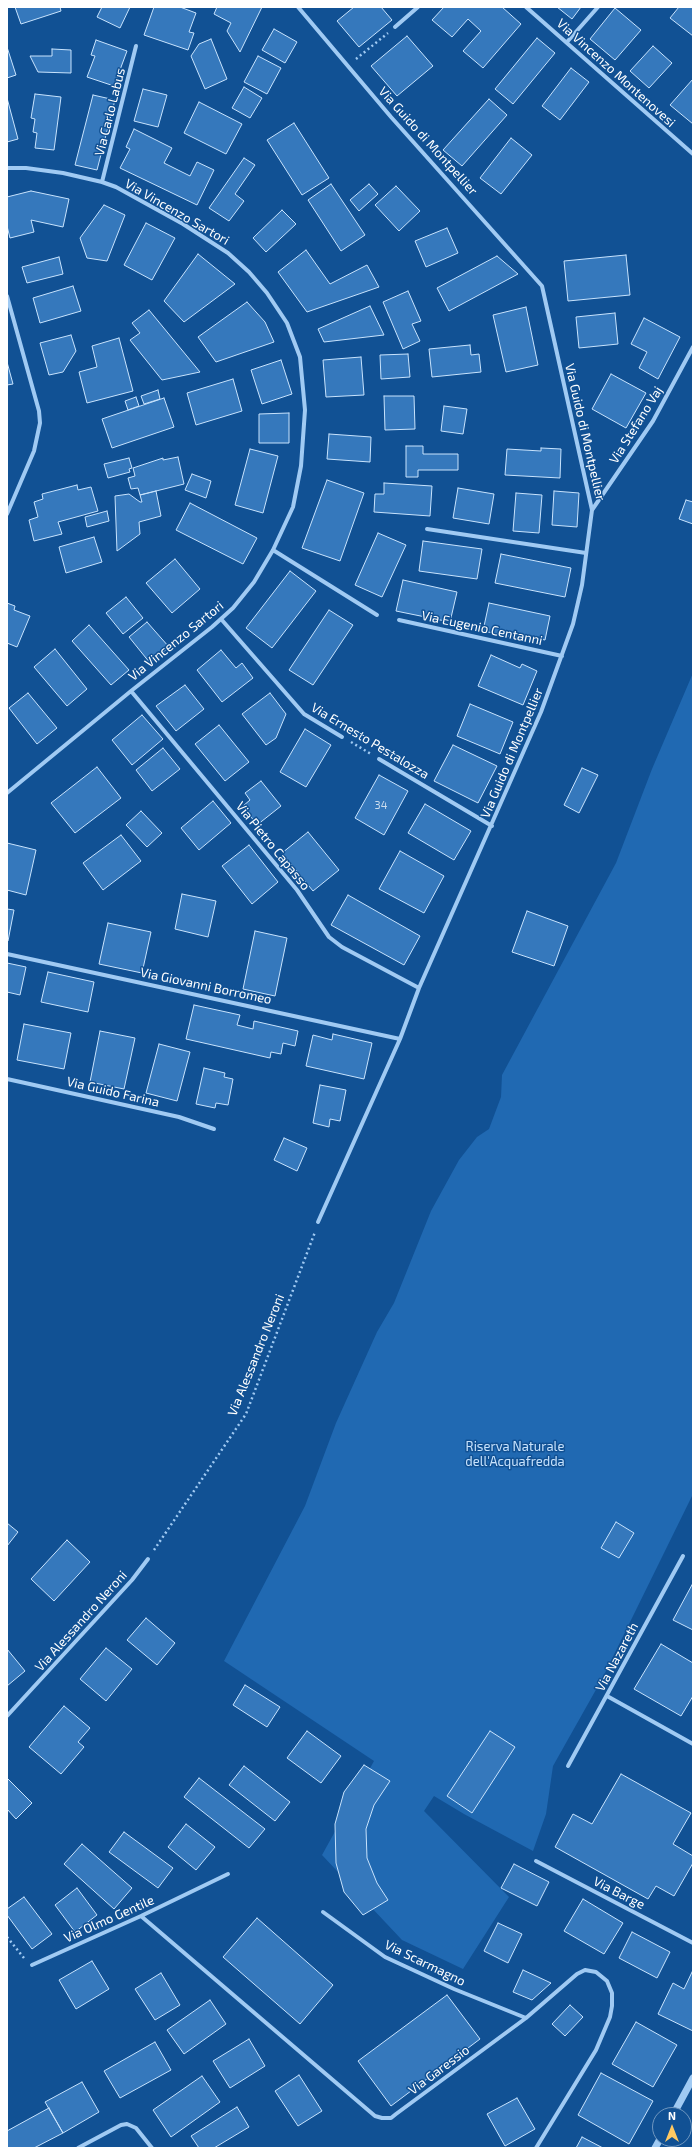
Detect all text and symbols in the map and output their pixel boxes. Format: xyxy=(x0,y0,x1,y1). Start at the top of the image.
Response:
street label: Via Vincenzo Montenovesi xyxy=(553,16,679,130)
street label: Via Carlo Labus xyxy=(92,66,128,158)
street label: Via Guido di Montpellier xyxy=(375,84,481,198)
street label: Via Vincenzo Sartori xyxy=(122,176,232,248)
street label: Via Guido di Montpellier xyxy=(562,362,608,502)
street label: Via Stefano Vaj xyxy=(606,383,666,467)
street label: Via Vincenzo Sartori xyxy=(125,598,227,684)
street label: Via Eugenio Centanni xyxy=(420,608,544,648)
street label: Via Guido di Montpellier xyxy=(477,685,547,821)
street label: Via Ernesto Pestalozza xyxy=(308,700,432,782)
house number: 34 xyxy=(375,798,387,812)
street label: Via Pietro Capasso xyxy=(233,799,313,893)
street label: Via Giovanni Borromeo xyxy=(139,964,273,1008)
street label: Via Guido Farina xyxy=(65,1074,161,1110)
street label: Via Alessandro Neroni xyxy=(224,1292,288,1418)
park label: Riserva Naturale dell'Acquafredda xyxy=(465,1439,565,1470)
street label: Via Alessandro Neroni xyxy=(32,1567,130,1675)
street label: Via Nazareth xyxy=(592,1620,642,1694)
street label: Via Barge xyxy=(591,1873,647,1913)
street label: Via Olmo Gentile xyxy=(61,1892,157,1946)
street label: Via Scarmagno xyxy=(382,1937,468,1989)
street label: Via Garessio xyxy=(405,2042,473,2098)
north arrow xyxy=(652,2107,692,2147)
text: N xyxy=(668,2109,676,2122)

